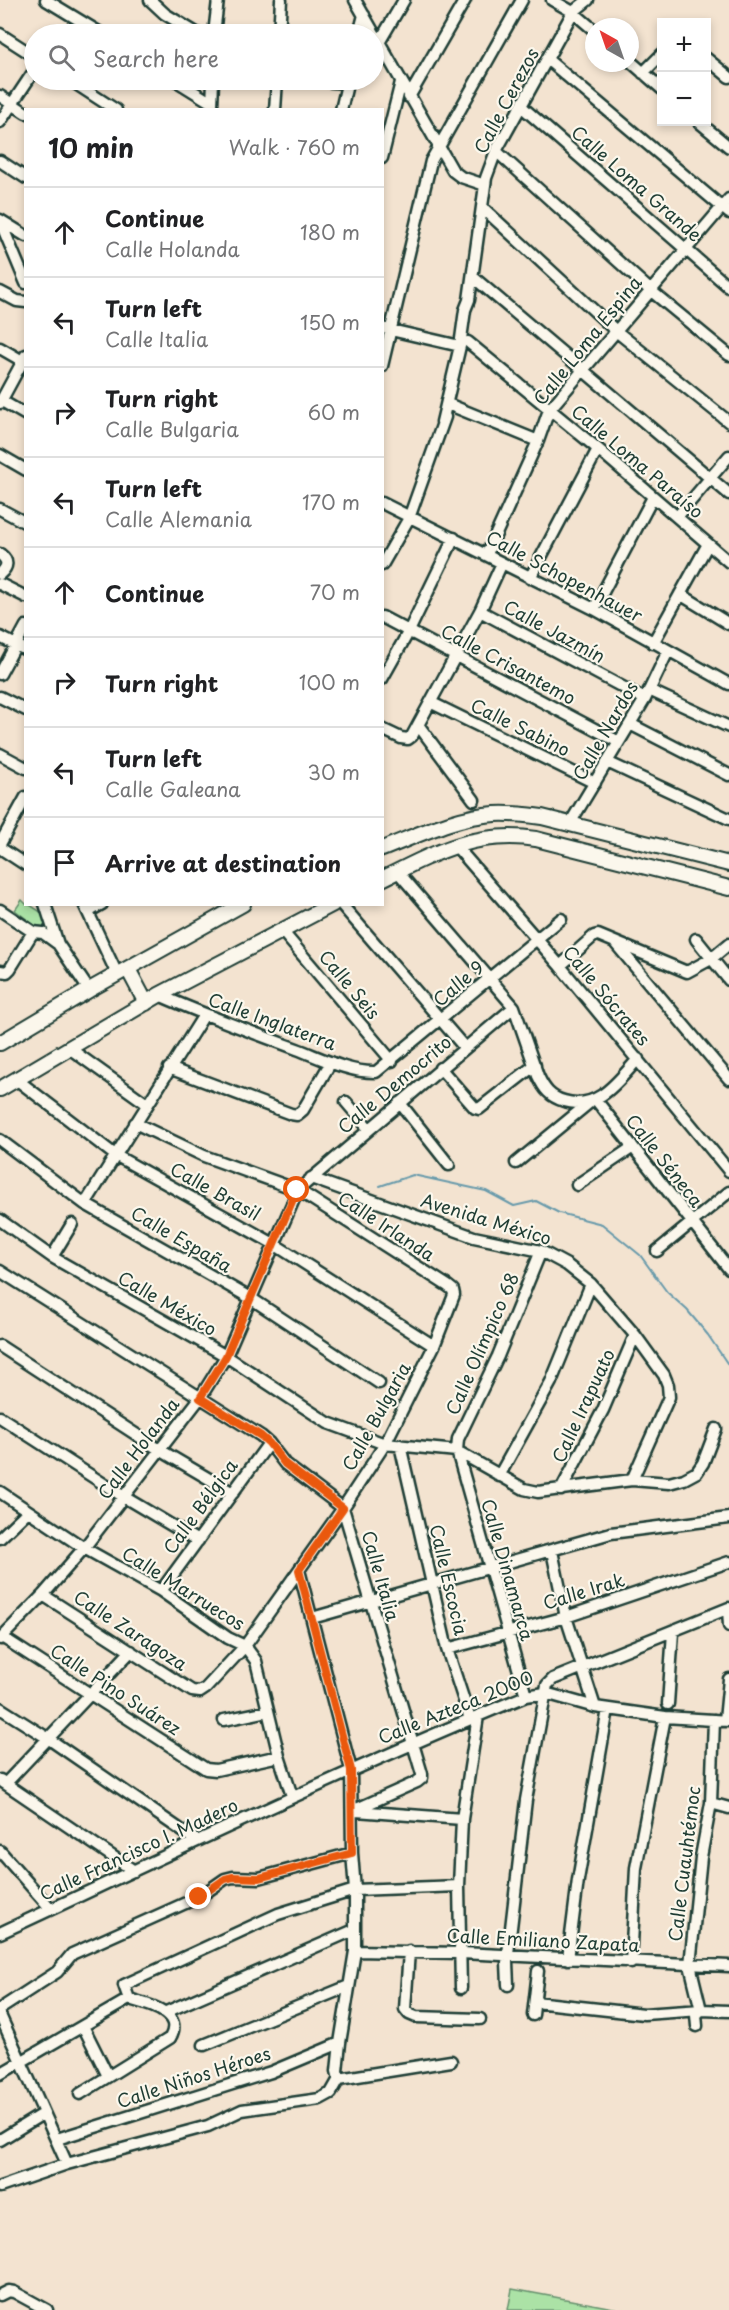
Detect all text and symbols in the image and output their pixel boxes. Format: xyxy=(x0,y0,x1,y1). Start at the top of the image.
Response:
north arrow xyxy=(585,18,639,72)
map controls xyxy=(657,18,711,126)
button: + xyxy=(657,18,711,72)
search box xyxy=(24,24,384,90)
icon: search xyxy=(45,41,78,74)
text: Search here xyxy=(93,41,219,74)
street label: Calle Cerezos xyxy=(466,43,545,158)
button: − xyxy=(657,72,711,126)
street label: Calle Loma Grande xyxy=(566,118,708,247)
text: 10 min xyxy=(48,128,134,167)
text: Walk · 760 m xyxy=(229,132,360,162)
text: Continue xyxy=(105,201,204,234)
icon: ahead xyxy=(48,216,81,249)
text: 180 m xyxy=(300,217,360,247)
text: Calle Holanda xyxy=(105,234,240,264)
street label: Calle Loma Espina xyxy=(526,269,648,411)
text: Turn left xyxy=(105,291,202,324)
icon: left xyxy=(48,306,81,339)
text: 150 m xyxy=(300,307,360,337)
text: Calle Italia xyxy=(105,324,208,354)
text: Turn right xyxy=(105,381,218,414)
icon: right xyxy=(48,396,81,429)
text: 60 m xyxy=(308,397,360,427)
street label: Calle Loma Paraíso xyxy=(566,397,710,524)
text: Calle Bulgaria xyxy=(105,414,239,444)
text: Turn left xyxy=(105,471,202,504)
icon: left xyxy=(48,486,81,519)
text: 170 m xyxy=(302,487,360,517)
text: Calle Alemania xyxy=(105,504,252,534)
street label: Calle Schopenhauer xyxy=(482,523,648,629)
icon: ahead xyxy=(48,576,81,609)
text: Continue xyxy=(105,576,204,609)
text: 70 m xyxy=(310,577,360,607)
street label: Calle Jazmín xyxy=(499,593,610,669)
street label: Calle Crisantemo xyxy=(436,617,581,711)
icon: right xyxy=(48,666,81,699)
text: Turn right xyxy=(105,666,218,699)
text: 100 m xyxy=(299,667,360,697)
street label: Calle Nardos xyxy=(565,676,644,785)
street label: Calle Sabino xyxy=(466,691,575,762)
text: Turn left xyxy=(105,741,202,774)
icon: left xyxy=(48,756,81,789)
text: 30 m xyxy=(307,757,360,787)
text: Calle Galeana xyxy=(105,774,241,804)
icon: arrive xyxy=(48,846,81,879)
text: Arrive at destination xyxy=(105,846,341,879)
street label: Calle Sócrates xyxy=(557,939,657,1051)
street label: Calle Seis xyxy=(313,944,387,1025)
street label: Calle 9 xyxy=(427,953,490,1012)
street label: Calle Inglaterra xyxy=(205,985,341,1056)
street label: Calle Democrito xyxy=(331,1028,457,1140)
street label: Calle Séneca xyxy=(620,1108,711,1213)
street label: Calle Brasil xyxy=(166,1155,266,1227)
route start xyxy=(283,1176,309,1202)
street label: Calle Irlanda xyxy=(333,1184,441,1267)
street label: Avenida México xyxy=(418,1186,555,1251)
street label: Calle España xyxy=(126,1199,238,1279)
street label: Calle México xyxy=(113,1263,222,1342)
street label: Calle Olímpico 68 xyxy=(438,1268,525,1419)
street label: Calle Irapuato xyxy=(544,1344,621,1467)
street label: Calle Bulgaria xyxy=(335,1356,417,1476)
street label: Calle Holanda xyxy=(91,1392,185,1505)
street label: Calle Bélgica xyxy=(156,1452,244,1559)
street label: Calle Dinamarca xyxy=(475,1496,542,1644)
street label: Calle Escocia xyxy=(424,1522,475,1638)
street label: Calle Italia xyxy=(356,1527,407,1624)
street label: Calle Marruecos xyxy=(117,1539,250,1636)
street label: Calle Irak xyxy=(539,1565,628,1616)
street label: Calle Zaragoza xyxy=(69,1583,194,1677)
street label: Calle Pino Suárez xyxy=(45,1636,187,1741)
street label: Calle Azteca 2000 xyxy=(374,1663,537,1750)
street label: Calle Cuauhtémoc xyxy=(661,1785,706,1943)
street label: Calle Francisco I. Madero xyxy=(35,1791,242,1907)
route end xyxy=(185,1883,211,1909)
street label: Calle Emiliano Zapata xyxy=(446,1921,641,1958)
street label: Calle Niños Héroes xyxy=(113,2039,274,2114)

